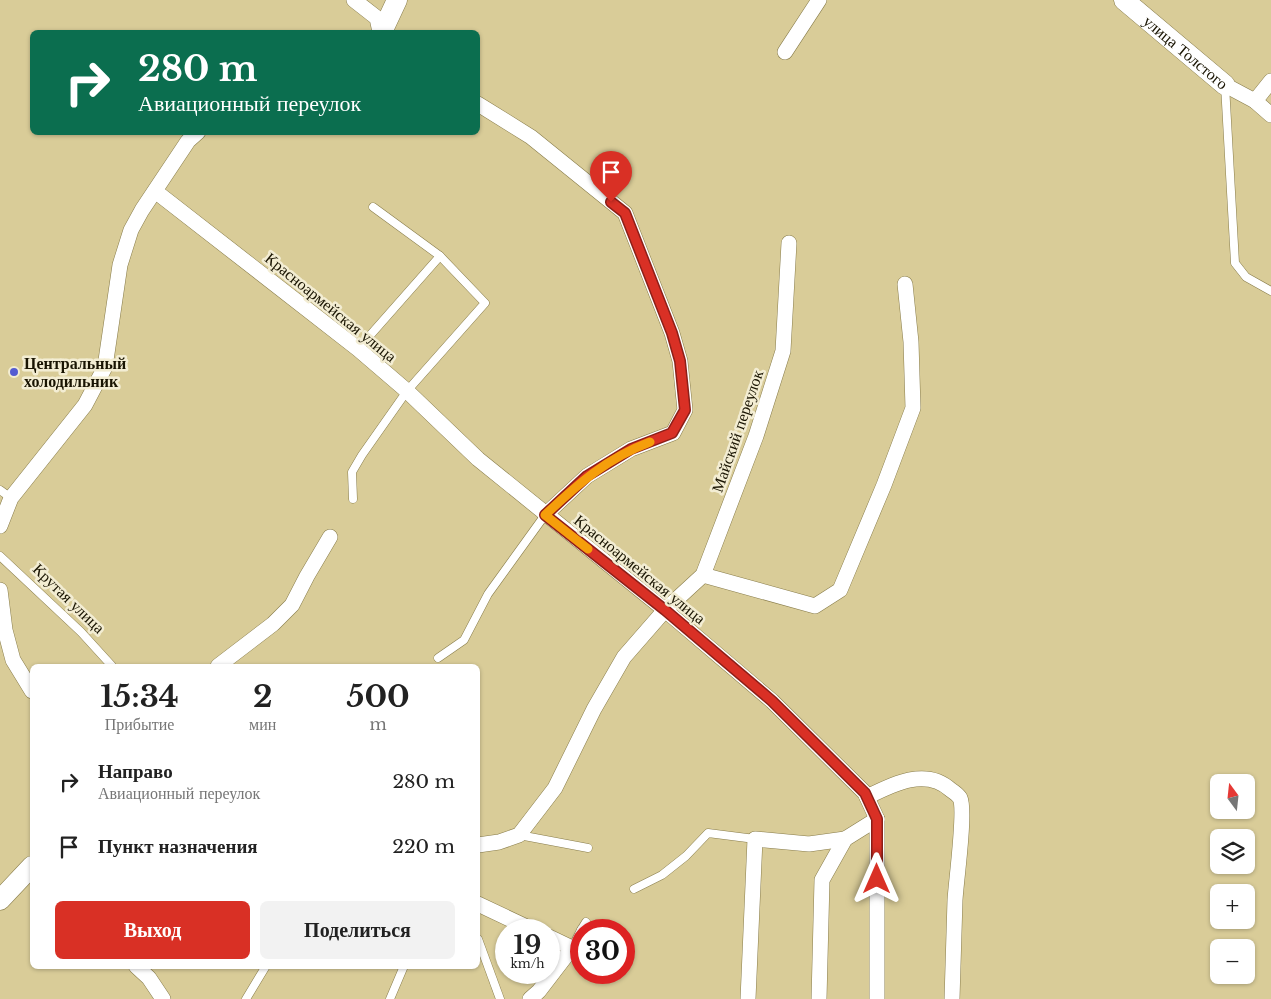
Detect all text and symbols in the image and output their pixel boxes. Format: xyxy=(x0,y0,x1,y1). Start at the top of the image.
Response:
street label: улица Толстого xyxy=(1140,11,1232,93)
text: 280 m xyxy=(138,47,257,90)
icon: right xyxy=(55,50,120,115)
text: Авиационный переулок xyxy=(138,90,361,117)
pin xyxy=(590,151,632,202)
icon: arrive xyxy=(597,158,625,186)
street label: Красноармейская улица xyxy=(261,248,401,366)
place label: Центральный холодильник xyxy=(24,353,126,391)
marker: Центральный холодильник xyxy=(8,366,20,378)
street label: Майский переулок xyxy=(707,367,767,495)
street label: Красноармейская улица xyxy=(570,510,710,628)
street label: Крутая улица xyxy=(29,559,109,637)
text: 15:34 xyxy=(100,678,179,715)
text: 2 xyxy=(253,678,272,715)
text: 500 xyxy=(347,678,410,715)
text: Прибытие xyxy=(105,714,174,734)
text: мин xyxy=(249,714,276,734)
text: m xyxy=(370,714,387,734)
text: Направо xyxy=(98,760,173,783)
icon: right xyxy=(55,768,83,796)
text: 280 m xyxy=(392,770,455,793)
north arrow xyxy=(1210,774,1255,819)
map controls xyxy=(1210,774,1255,984)
text: Авиационный переулок xyxy=(98,783,260,803)
button: layers xyxy=(1210,829,1255,874)
icon: arrive xyxy=(55,833,83,861)
text: Пункт назначения xyxy=(98,835,258,858)
text: 220 m xyxy=(392,835,455,858)
position arrow xyxy=(850,852,902,904)
button: + xyxy=(1210,884,1255,929)
button: Выход xyxy=(55,901,250,959)
button: Поделиться xyxy=(260,901,455,959)
speed limit sign: 30 xyxy=(570,919,635,984)
text: 19 xyxy=(514,930,541,961)
button: − xyxy=(1210,939,1255,984)
text: km/h xyxy=(510,956,545,971)

